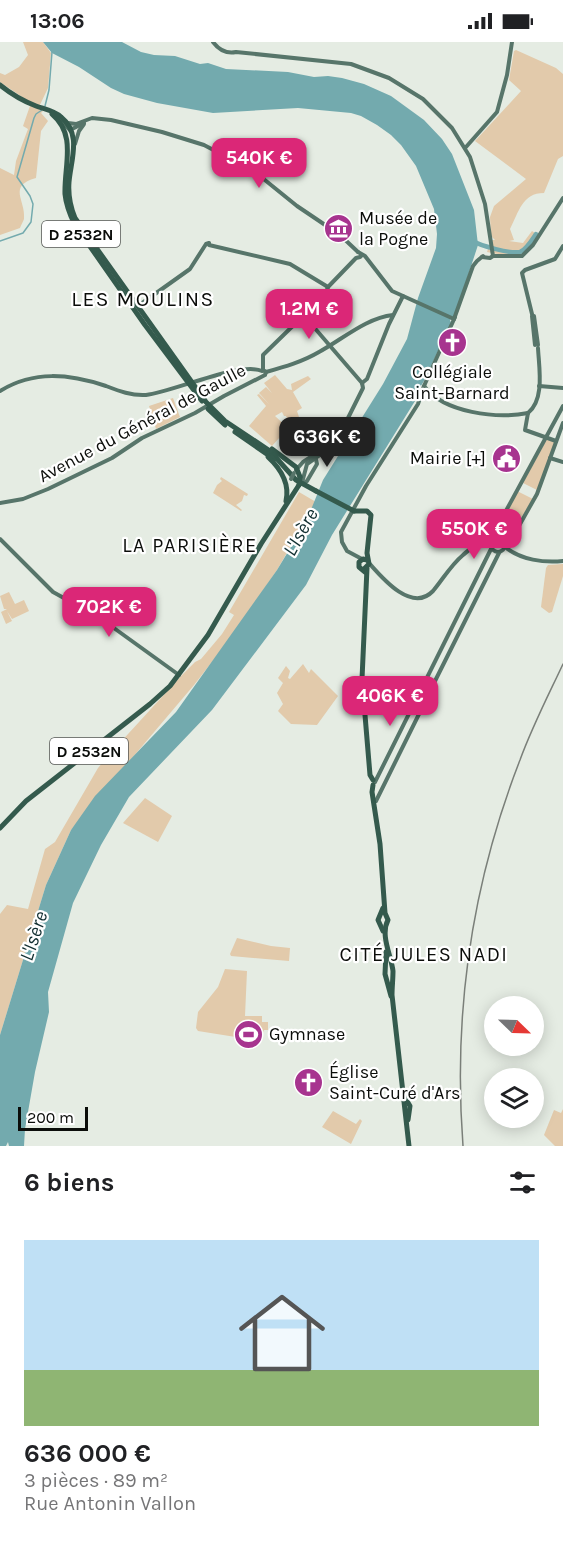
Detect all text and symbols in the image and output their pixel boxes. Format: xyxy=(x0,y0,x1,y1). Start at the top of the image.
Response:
text: 13:06 xyxy=(30,8,85,34)
pin: 540K € xyxy=(210,138,308,189)
text: 540K € xyxy=(226,146,293,169)
place label: Musée de la Pogne xyxy=(359,207,437,250)
museum icon: Musée de la Pogne xyxy=(322,212,354,244)
road number: D 2532N xyxy=(42,221,120,247)
district label: LES MOULINS xyxy=(71,287,215,311)
pin: 1.2M € xyxy=(260,289,358,340)
text: 1.2M € xyxy=(280,297,338,320)
church icon: Collégiale Saint-Barnard xyxy=(436,327,468,359)
street label: Avenue du Général de Gaulle xyxy=(34,359,250,487)
place label: Collégiale Saint-Barnard xyxy=(394,361,510,404)
pin: 636K € xyxy=(278,417,376,468)
text: 636K € xyxy=(293,425,361,448)
public building icon: Mairie [+] xyxy=(491,442,523,474)
place label: Mairie [+] xyxy=(410,447,486,469)
water label: L'Isère xyxy=(278,504,323,560)
pin: 550K € xyxy=(425,509,523,560)
text: 550K € xyxy=(441,517,507,540)
district label: LA PARISIÈRE xyxy=(122,533,258,557)
pin: 702K € xyxy=(60,587,158,638)
text: 702K € xyxy=(76,595,142,618)
pin: 406K € xyxy=(341,676,439,727)
text: 406K € xyxy=(356,684,424,707)
road number: D 2532N xyxy=(50,738,128,764)
water label: L'Isère xyxy=(15,908,52,964)
district label: CITÉ JULES NADI xyxy=(340,942,508,966)
north arrow xyxy=(484,996,544,1056)
map controls xyxy=(484,996,544,1128)
sports icon: Gymnase xyxy=(232,1018,264,1050)
place label: Gymnase xyxy=(269,1023,345,1045)
place label: Église Saint-Curé d'Ars xyxy=(329,1060,460,1104)
church icon: Église Saint-Curé d'Ars xyxy=(292,1066,324,1098)
button: layers xyxy=(484,1068,544,1128)
scale bar xyxy=(18,1104,88,1132)
text: 200 m xyxy=(27,1108,74,1127)
icon: filters xyxy=(506,1166,539,1199)
text: 6 biens xyxy=(24,1167,115,1198)
icon: home xyxy=(228,1279,336,1387)
text: 636 000 € xyxy=(24,1438,151,1469)
text: 3 pièces · 89 m² xyxy=(24,1469,168,1492)
text: Rue Antonin Vallon xyxy=(24,1492,196,1515)

